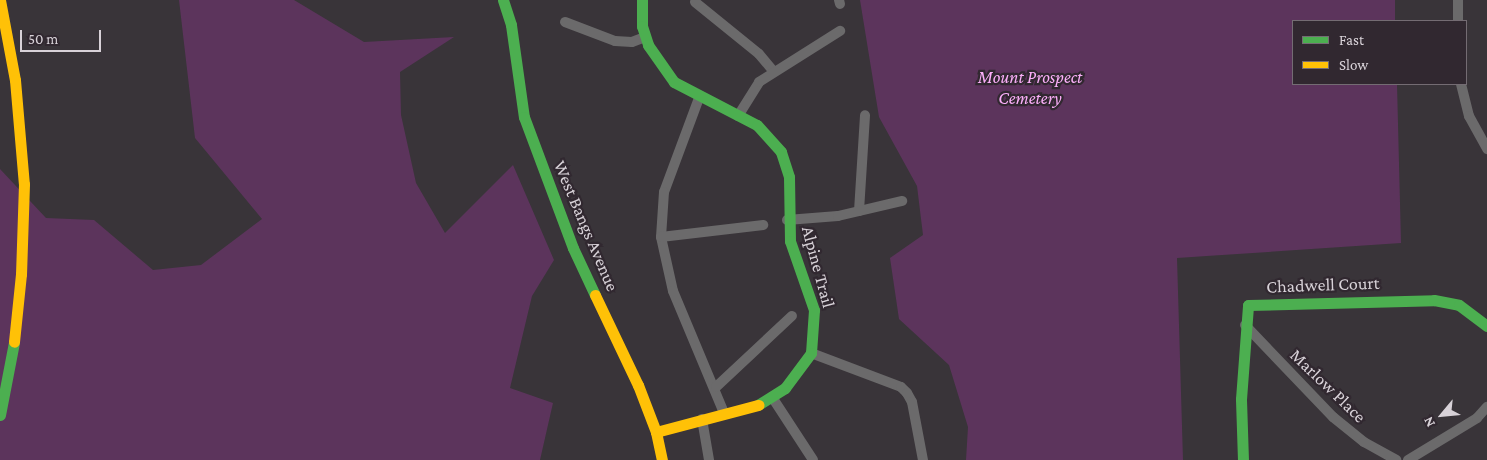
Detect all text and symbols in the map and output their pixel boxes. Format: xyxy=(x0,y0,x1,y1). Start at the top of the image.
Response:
scale bar xyxy=(22,20,104,52)
legend xyxy=(1292,20,1467,85)
text: 50 m xyxy=(28,31,58,47)
text: Fast xyxy=(1339,32,1364,48)
text: Slow xyxy=(1339,57,1368,73)
park label: Mount Prospect Cemetery xyxy=(978,67,1082,110)
street label: West Bangs Avenue xyxy=(549,157,623,295)
street label: Alpine Trail xyxy=(797,224,839,310)
street label: Chadwell Court xyxy=(1266,272,1380,298)
street label: Marlow Place xyxy=(1286,344,1370,428)
north arrow xyxy=(1417,390,1467,440)
text: N xyxy=(1419,414,1438,430)

